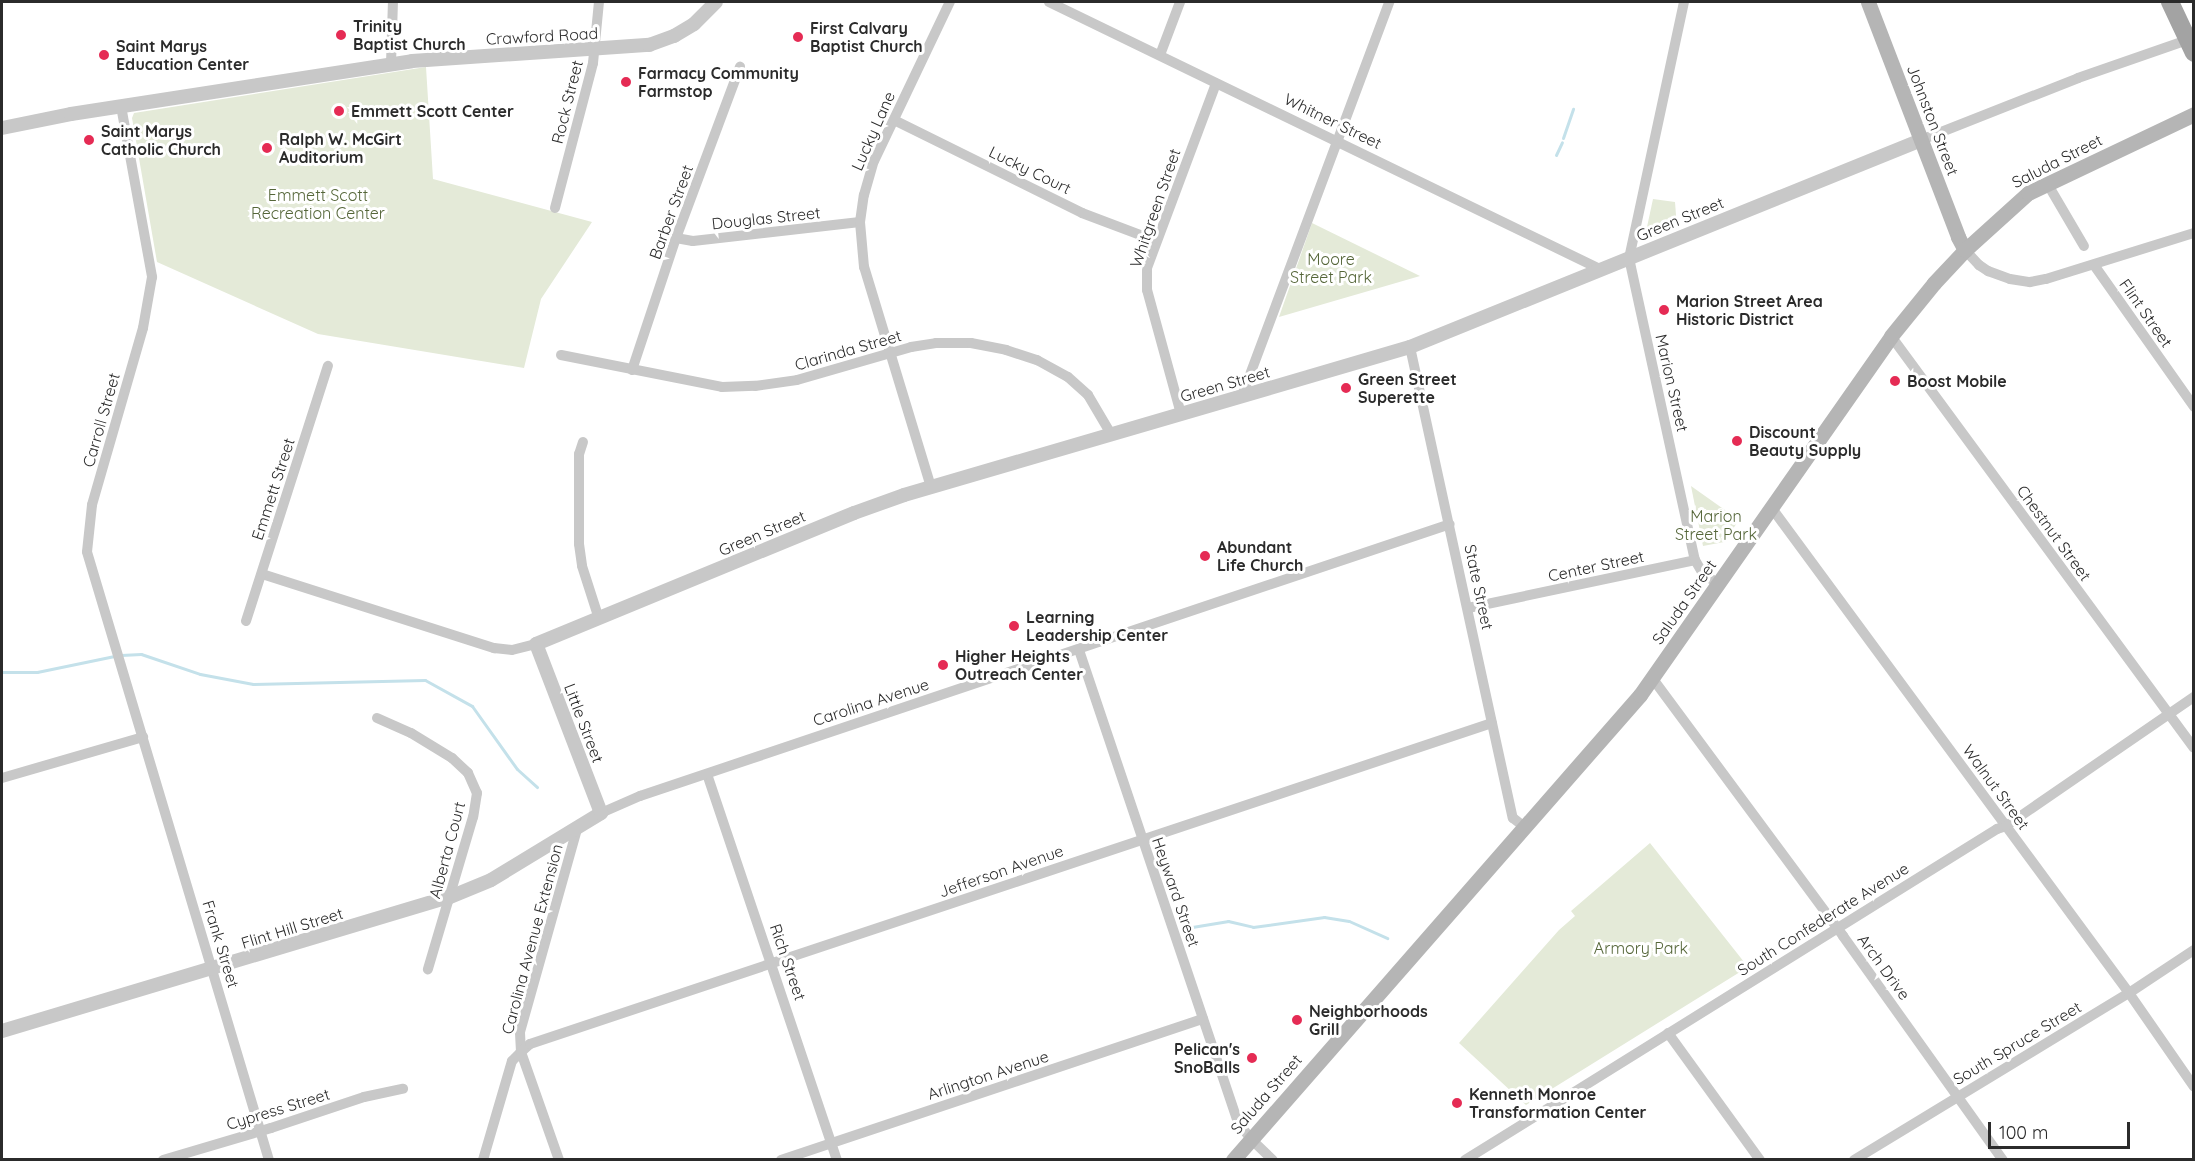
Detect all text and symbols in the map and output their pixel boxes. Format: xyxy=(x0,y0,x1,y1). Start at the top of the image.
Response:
place label: Trinity Baptist Church xyxy=(353,16,466,54)
place label: First Calvary Baptist Church xyxy=(810,18,923,56)
street label: Crawford Road xyxy=(485,23,599,49)
marker: Trinity Baptist Church xyxy=(334,28,348,42)
marker: First Calvary Baptist Church xyxy=(791,30,805,44)
place label: Saint Marys Education Center xyxy=(116,36,249,74)
marker: Saint Marys Education Center xyxy=(97,48,111,62)
street label: Rock Street xyxy=(547,58,587,146)
street label: Johnston Street xyxy=(1903,62,1963,178)
place label: Farmacy Community Farmstop xyxy=(638,63,799,101)
marker: Farmacy Community Farmstop xyxy=(619,75,633,89)
street label: Lucky Lane xyxy=(847,89,899,173)
street label: Whitner Street xyxy=(1281,89,1385,153)
place label: Emmett Scott Center xyxy=(351,101,514,121)
marker: Emmett Scott Center xyxy=(332,104,346,118)
place label: Saint Marys Catholic Church xyxy=(101,121,221,159)
place label: Ralph W. McGirt Auditorium xyxy=(279,129,402,167)
street label: Saluda Street xyxy=(2009,130,2105,192)
marker: Saint Marys Catholic Church xyxy=(82,133,96,147)
marker: Ralph W. McGirt Auditorium xyxy=(260,141,274,155)
street label: Lucky Court xyxy=(986,142,1074,198)
street label: Whitgreen Street xyxy=(1126,146,1184,270)
street label: Barber Street xyxy=(645,162,697,262)
park label: Emmett Scott Recreation Center xyxy=(251,185,385,223)
street label: Green Street xyxy=(1634,193,1726,245)
street label: Douglas Street xyxy=(711,203,821,233)
park label: Moore Street Park xyxy=(1290,249,1372,287)
street label: Flint Street xyxy=(2116,275,2176,351)
place label: Marion Street Area Historic District xyxy=(1676,291,1823,329)
marker: Marion Street Area Historic District xyxy=(1657,303,1671,317)
street label: Clarinda Street xyxy=(792,326,904,374)
street label: Marion Street xyxy=(1651,332,1693,434)
street label: Green Street xyxy=(1178,362,1272,406)
place label: Green Street Superette xyxy=(1358,369,1457,407)
street label: Carroll Street xyxy=(78,371,124,469)
place label: Boost Mobile xyxy=(1907,371,2007,391)
marker: Boost Mobile xyxy=(1888,374,1902,388)
marker: Green Street Superette xyxy=(1339,381,1353,395)
place label: Discount Beauty Supply xyxy=(1749,422,1861,460)
marker: Discount Beauty Supply xyxy=(1730,434,1744,448)
street label: Emmett Street xyxy=(247,436,299,542)
street label: Chestnut Street xyxy=(2013,481,2095,585)
street label: Green Street xyxy=(716,506,808,560)
park label: Marion Street Park xyxy=(1675,506,1757,544)
place label: Abundant Life Church xyxy=(1217,537,1303,575)
street label: State Street xyxy=(1461,543,1497,631)
street label: Center Street xyxy=(1546,546,1646,586)
marker: Abundant Life Church xyxy=(1198,549,1212,563)
street label: Saluda Street xyxy=(1648,556,1720,648)
place label: Learning Leadership Center xyxy=(1026,607,1168,645)
marker: Learning Leadership Center xyxy=(1007,619,1021,633)
place label: Higher Heights Outreach Center xyxy=(955,646,1083,684)
marker: Higher Heights Outreach Center xyxy=(936,658,950,672)
street label: Carolina Avenue xyxy=(811,674,931,730)
street label: Little Street xyxy=(560,681,608,765)
street label: Walnut Street xyxy=(1959,741,2033,833)
street label: Alberta Court xyxy=(425,800,469,900)
street label: Heyward Street xyxy=(1148,835,1204,949)
street label: Jefferson Avenue xyxy=(936,841,1066,901)
street label: Carolina Avenue Extension xyxy=(497,842,567,1036)
street label: South Confederate Avenue xyxy=(1734,858,1912,980)
street label: Frank Street xyxy=(199,898,243,990)
street label: Flint Hill Street xyxy=(239,903,345,953)
street label: Rich Street xyxy=(766,921,810,1003)
street label: Arch Drive xyxy=(1854,930,1914,1004)
park label: Armory Park xyxy=(1594,938,1688,958)
street label: South Spruce Street xyxy=(1949,997,2085,1089)
place label: Neighborhoods Grill xyxy=(1309,1001,1428,1039)
marker: Neighborhoods Grill xyxy=(1290,1013,1304,1027)
place label: Pelican's SnoBalls xyxy=(1174,1039,1240,1077)
street label: Arlington Avenue xyxy=(925,1046,1051,1104)
street label: Saluda Street xyxy=(1226,1050,1306,1138)
marker: Pelican's SnoBalls xyxy=(1245,1051,1259,1065)
street label: Cypress Street xyxy=(224,1084,332,1134)
place label: Kenneth Monroe Transformation Center xyxy=(1469,1084,1647,1122)
marker: Kenneth Monroe Transformation Center xyxy=(1450,1096,1464,1110)
scale bar xyxy=(1991,1110,2134,1148)
text: 100 m xyxy=(1999,1121,2048,1144)

